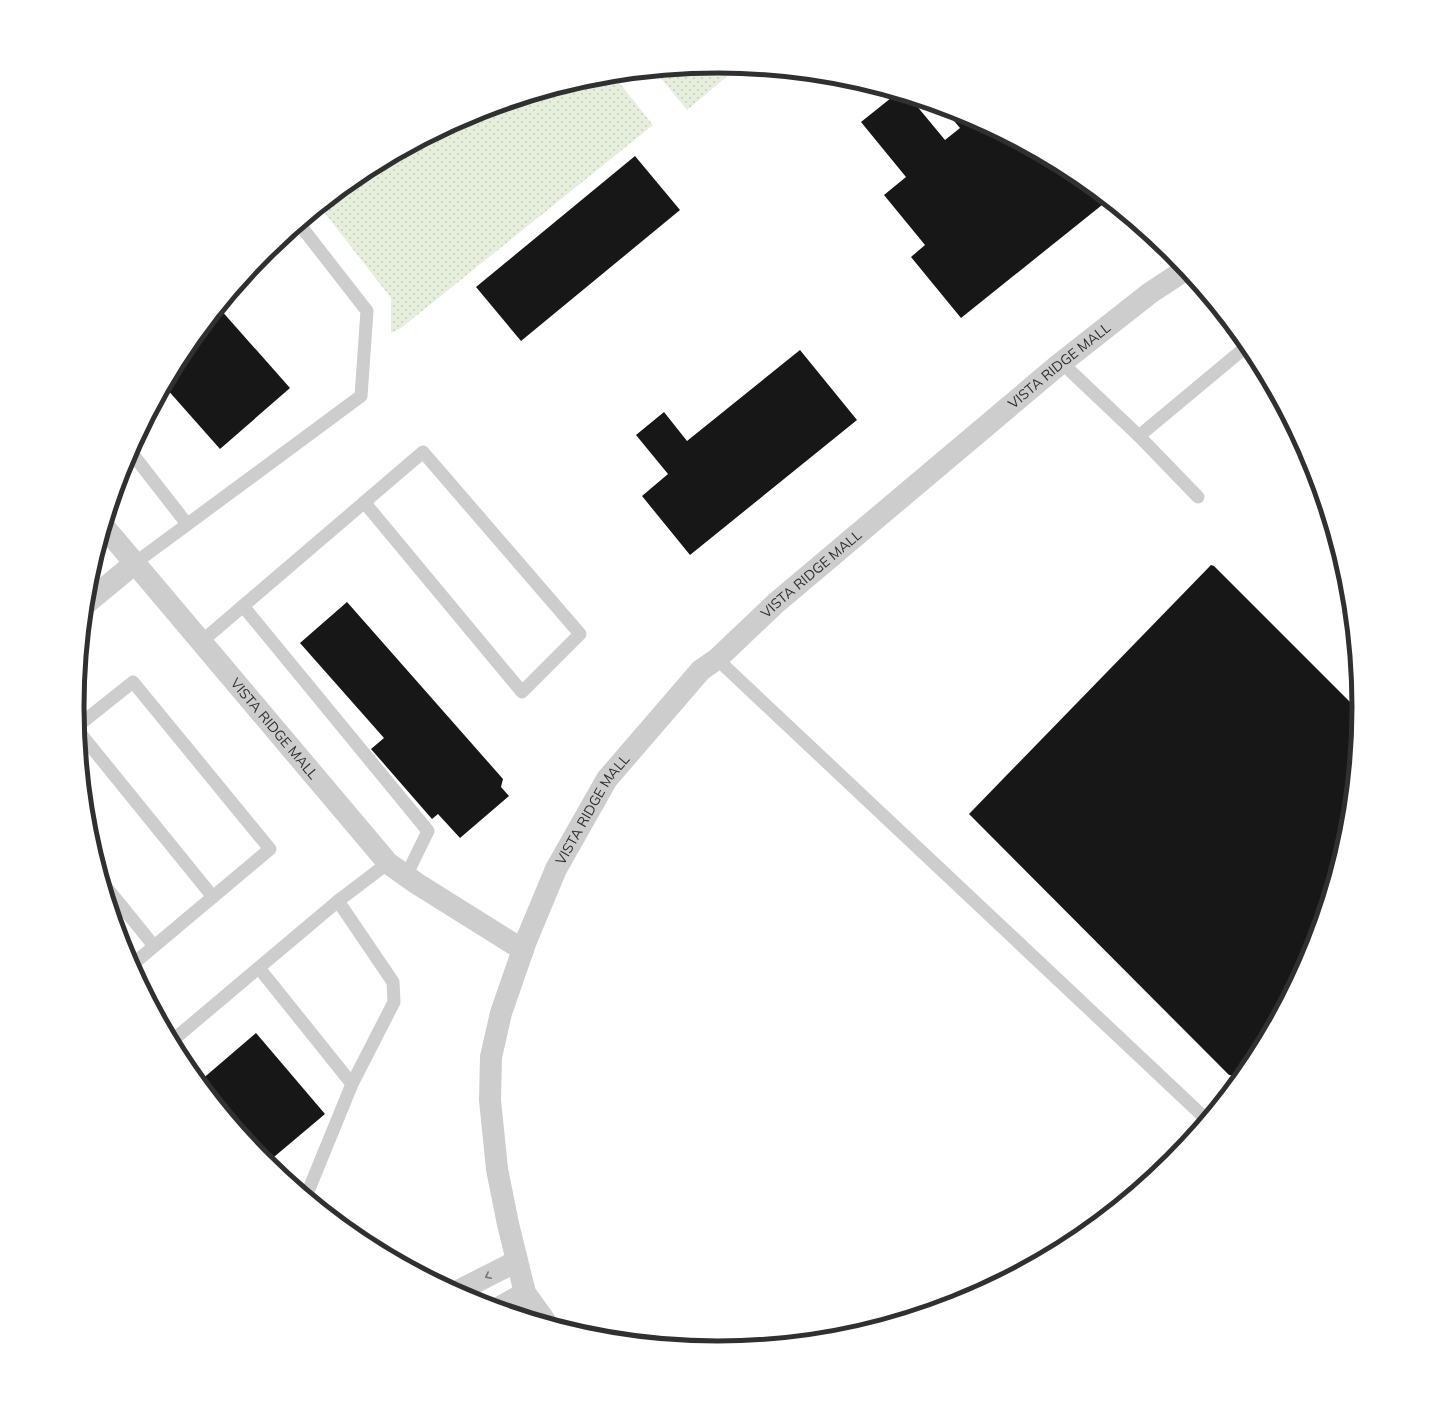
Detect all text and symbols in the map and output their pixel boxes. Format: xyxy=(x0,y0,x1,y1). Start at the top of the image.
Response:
street label: VISTA RIDGE MALL xyxy=(1004,318,1114,413)
street label: VISTA RIDGE MALL xyxy=(757,526,865,622)
street label: VISTA RIDGE MALL xyxy=(227,674,322,783)
street label: VISTA RIDGE MALL xyxy=(551,750,633,868)
one-way arrow xyxy=(485,1271,492,1279)

